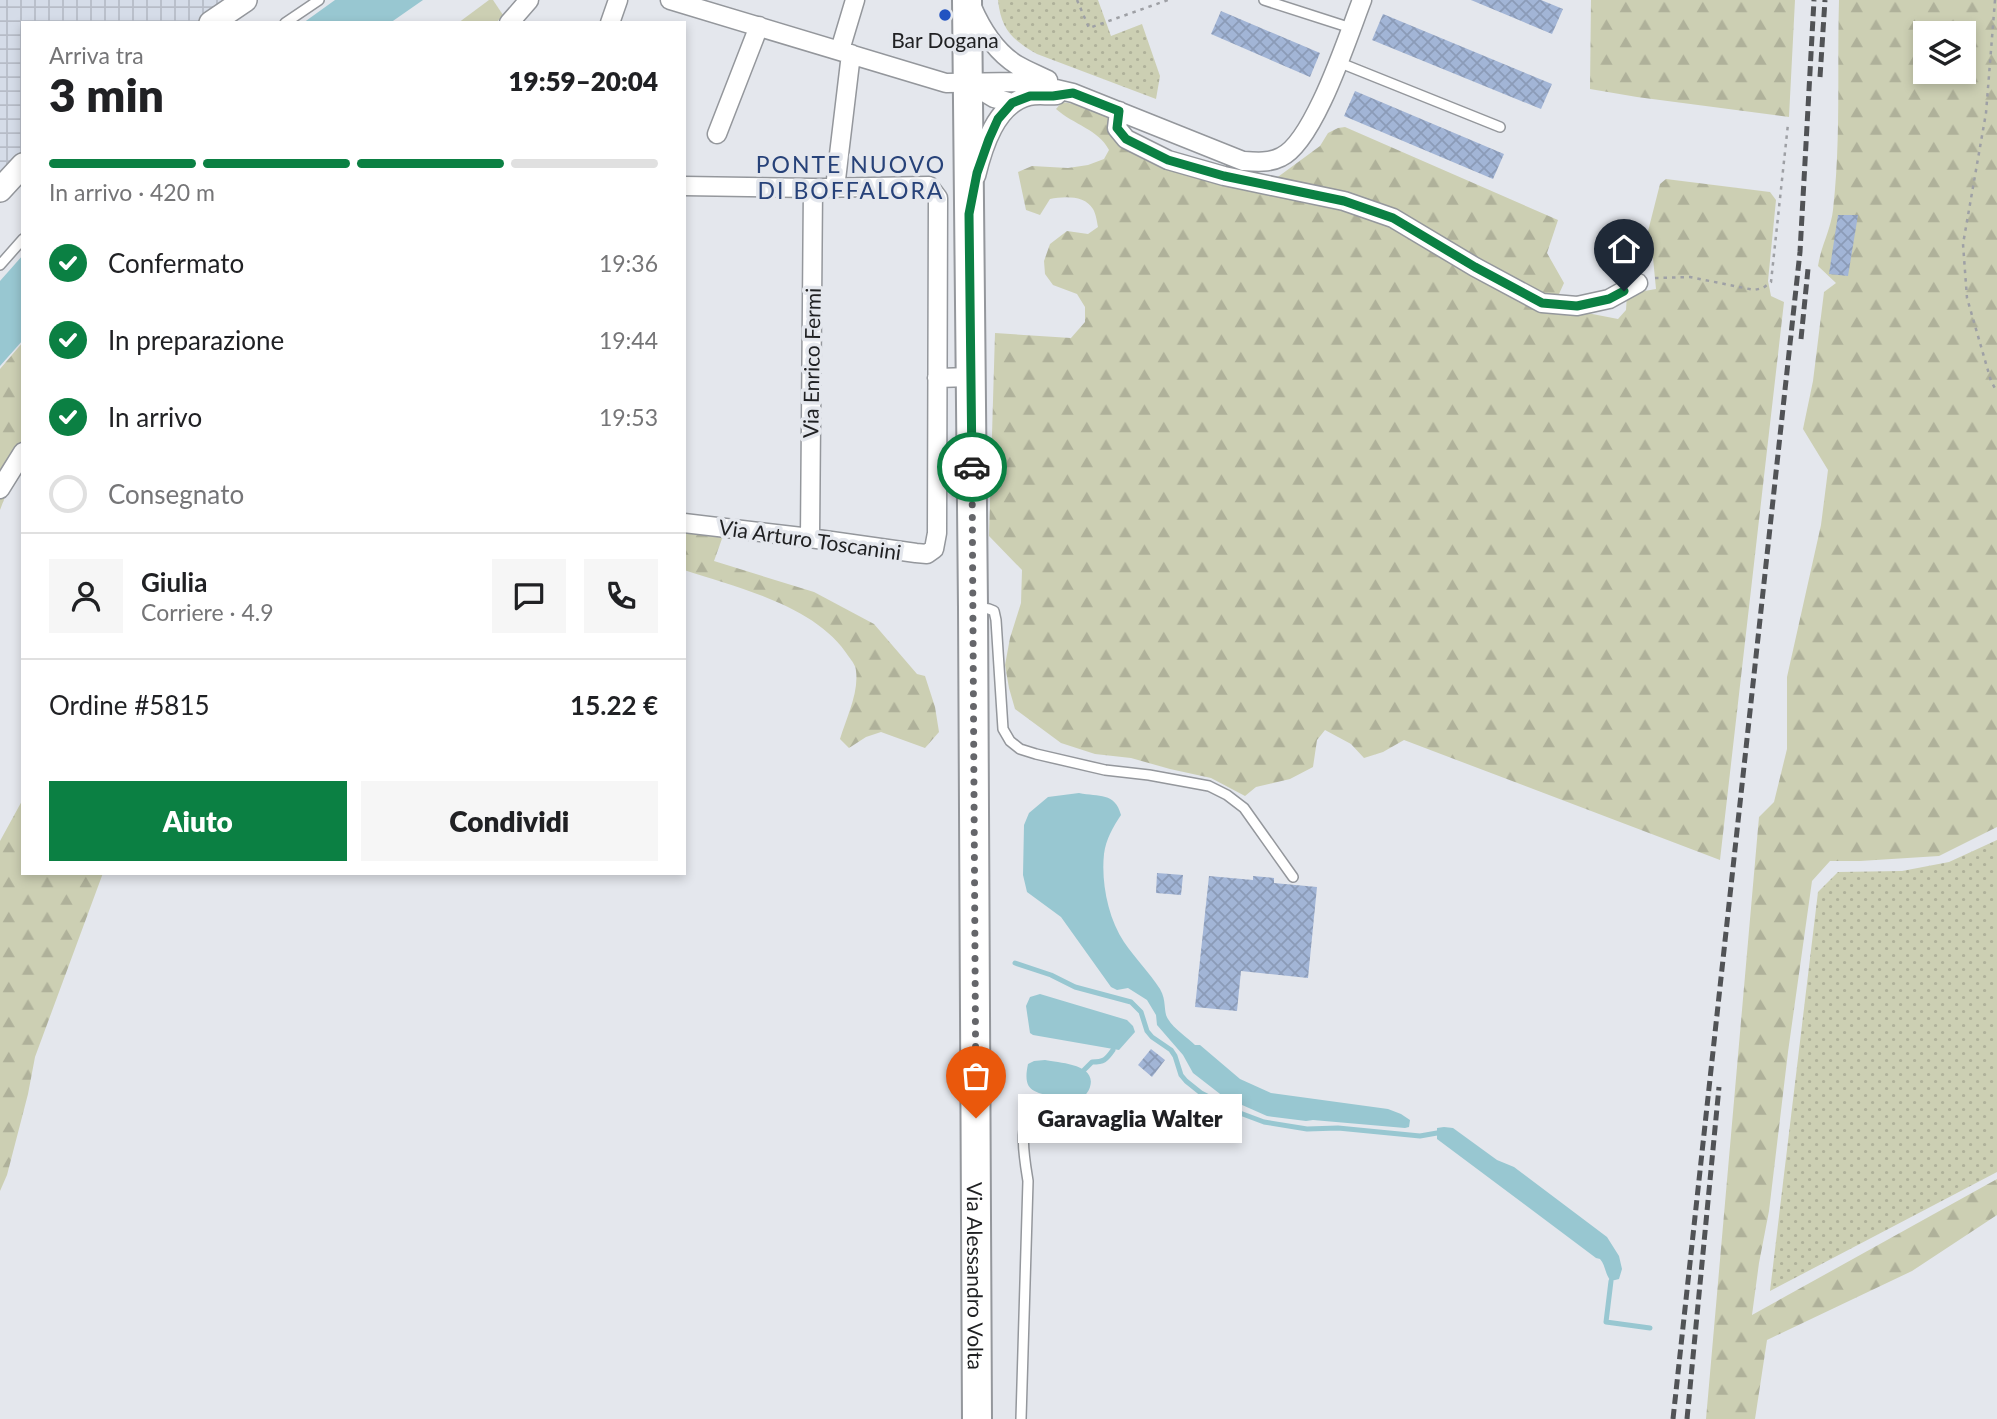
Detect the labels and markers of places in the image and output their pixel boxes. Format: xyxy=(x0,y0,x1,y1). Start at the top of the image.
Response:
marker: Bar Dogana xyxy=(937,7,953,23)
place label: Bar Dogana xyxy=(891,27,999,52)
pin xyxy=(1594,219,1654,291)
pin xyxy=(946,1046,1006,1118)
callout: Garavaglia Walter xyxy=(1018,1094,1242,1142)

